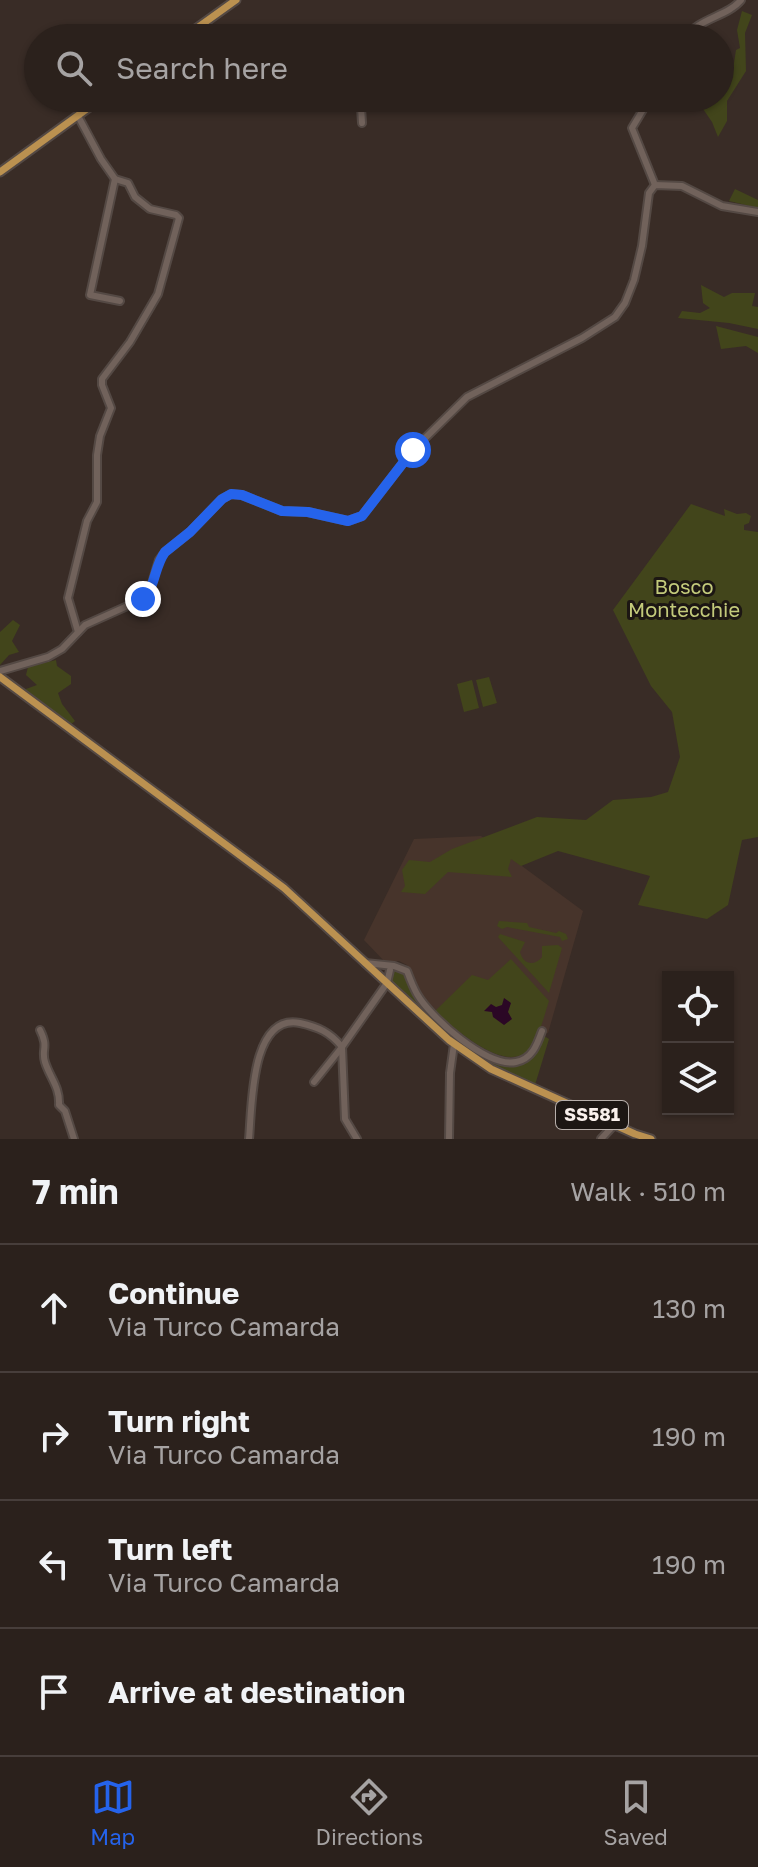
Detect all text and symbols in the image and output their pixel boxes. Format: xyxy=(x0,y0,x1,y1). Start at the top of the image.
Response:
search box xyxy=(24,24,734,112)
icon: search xyxy=(52,46,96,90)
text: Search here xyxy=(116,50,288,86)
route start xyxy=(395,432,431,468)
park label: Bosco Montecchie xyxy=(628,574,740,621)
route end xyxy=(125,581,161,617)
map controls xyxy=(662,971,734,1115)
button: locate xyxy=(662,971,734,1043)
button: layers xyxy=(662,1043,734,1115)
road number: SS581 xyxy=(556,1101,628,1129)
text: 7 min xyxy=(32,1171,119,1211)
text: Walk · 510 m xyxy=(570,1176,726,1207)
text: Continue xyxy=(108,1275,239,1311)
icon: ahead xyxy=(32,1286,76,1330)
text: 130 m xyxy=(653,1293,726,1324)
text: Via Turco Camarda xyxy=(108,1311,340,1342)
text: Turn right xyxy=(108,1403,250,1439)
icon: right xyxy=(32,1414,76,1458)
text: 190 m xyxy=(652,1421,726,1452)
text: Via Turco Camarda xyxy=(108,1439,340,1470)
text: Turn left xyxy=(108,1531,233,1567)
icon: left xyxy=(32,1542,76,1586)
text: 190 m xyxy=(652,1549,726,1580)
text: Via Turco Camarda xyxy=(108,1567,340,1598)
icon: arrive xyxy=(32,1670,76,1714)
text: Arrive at destination xyxy=(108,1674,405,1710)
tab: Map xyxy=(90,1775,135,1850)
tab: Directions xyxy=(316,1775,423,1850)
tab: Saved xyxy=(604,1775,668,1850)

